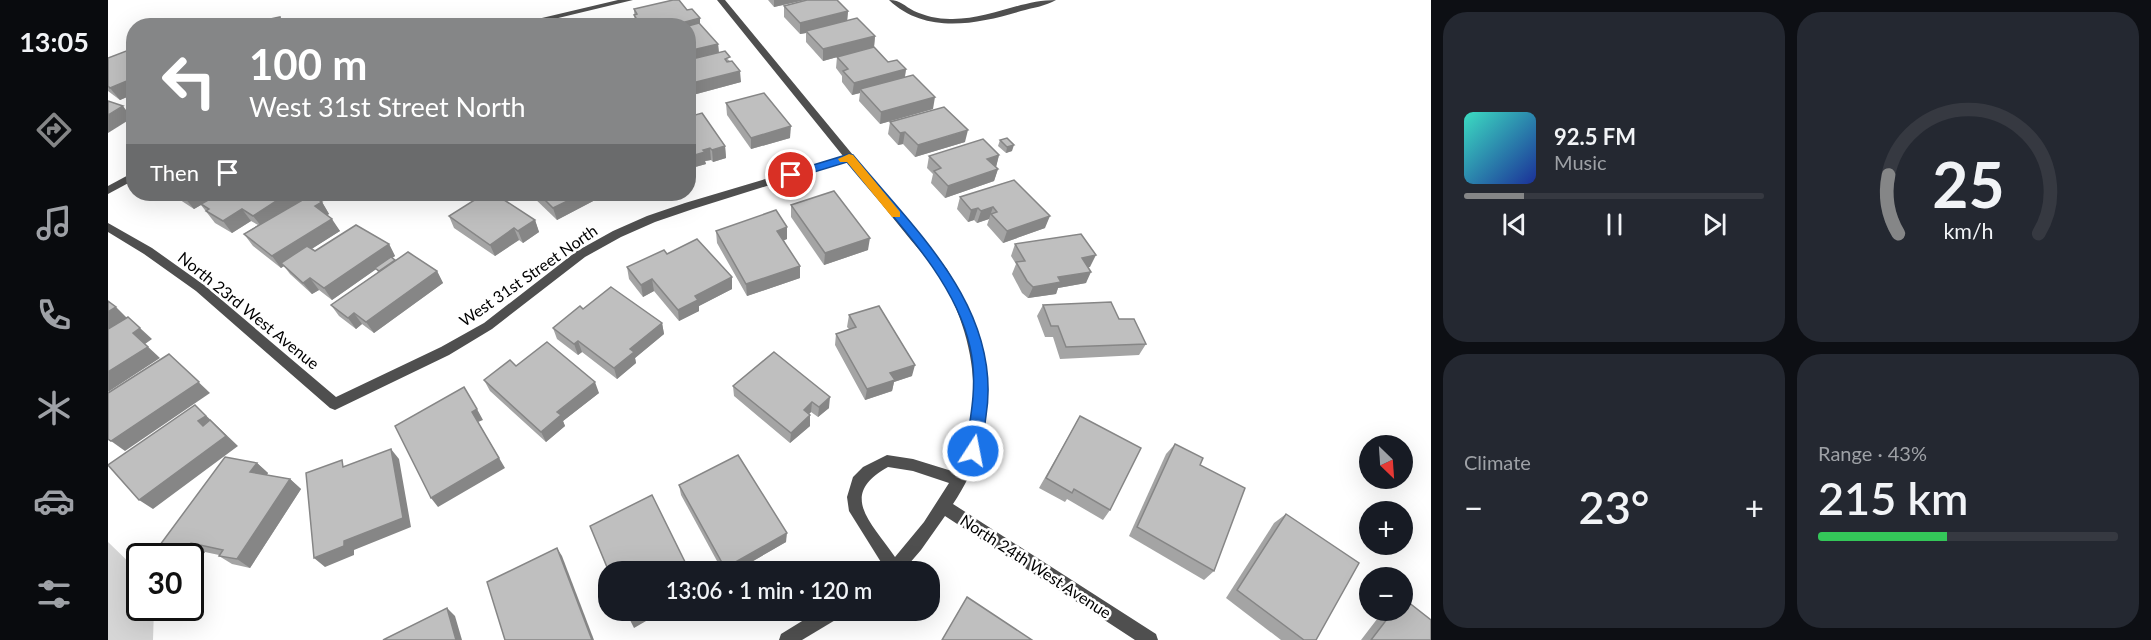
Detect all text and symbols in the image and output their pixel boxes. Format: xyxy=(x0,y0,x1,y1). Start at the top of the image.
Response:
text: 13:05 xyxy=(19,25,89,58)
text: 100 m xyxy=(249,39,367,89)
icon: left xyxy=(150,42,228,120)
text: West 31st Street North xyxy=(249,90,526,123)
icon: directions xyxy=(33,109,75,151)
text: 92.5 FM xyxy=(1554,123,1636,150)
text: 25 xyxy=(1932,146,2004,221)
pin xyxy=(765,149,816,200)
text: Music xyxy=(1554,150,1607,174)
icon: arrive xyxy=(211,156,244,189)
icon: arrive xyxy=(774,158,807,191)
text: Then xyxy=(150,159,199,186)
icon: music xyxy=(33,202,75,244)
icon: previous xyxy=(1498,208,1531,241)
icon: pause xyxy=(1598,208,1631,241)
icon: next xyxy=(1698,208,1731,241)
text: km/h xyxy=(1943,218,1993,244)
street label: West 31st Street North xyxy=(455,220,601,330)
street label: North 23rd West Avenue xyxy=(175,247,323,373)
icon: phone xyxy=(33,294,75,336)
icon: climate xyxy=(33,387,75,429)
position arrow xyxy=(941,419,1005,483)
north arrow xyxy=(1359,435,1413,489)
map controls xyxy=(1359,435,1413,621)
text: Range · 43% xyxy=(1818,441,1927,465)
text: Climate xyxy=(1464,450,1531,474)
text: 215 km xyxy=(1818,471,1968,525)
icon: car xyxy=(33,480,75,522)
text: 23° xyxy=(1579,480,1649,534)
text: − xyxy=(1464,487,1483,527)
text: + xyxy=(1745,487,1764,527)
button: + xyxy=(1359,501,1413,555)
street label: North 24th West Avenue xyxy=(957,510,1115,622)
speed limit sign: 30 xyxy=(126,543,204,621)
button: − xyxy=(1359,567,1413,621)
icon: filters xyxy=(33,573,75,615)
text: 13:06 · 1 min · 120 m xyxy=(666,577,872,604)

